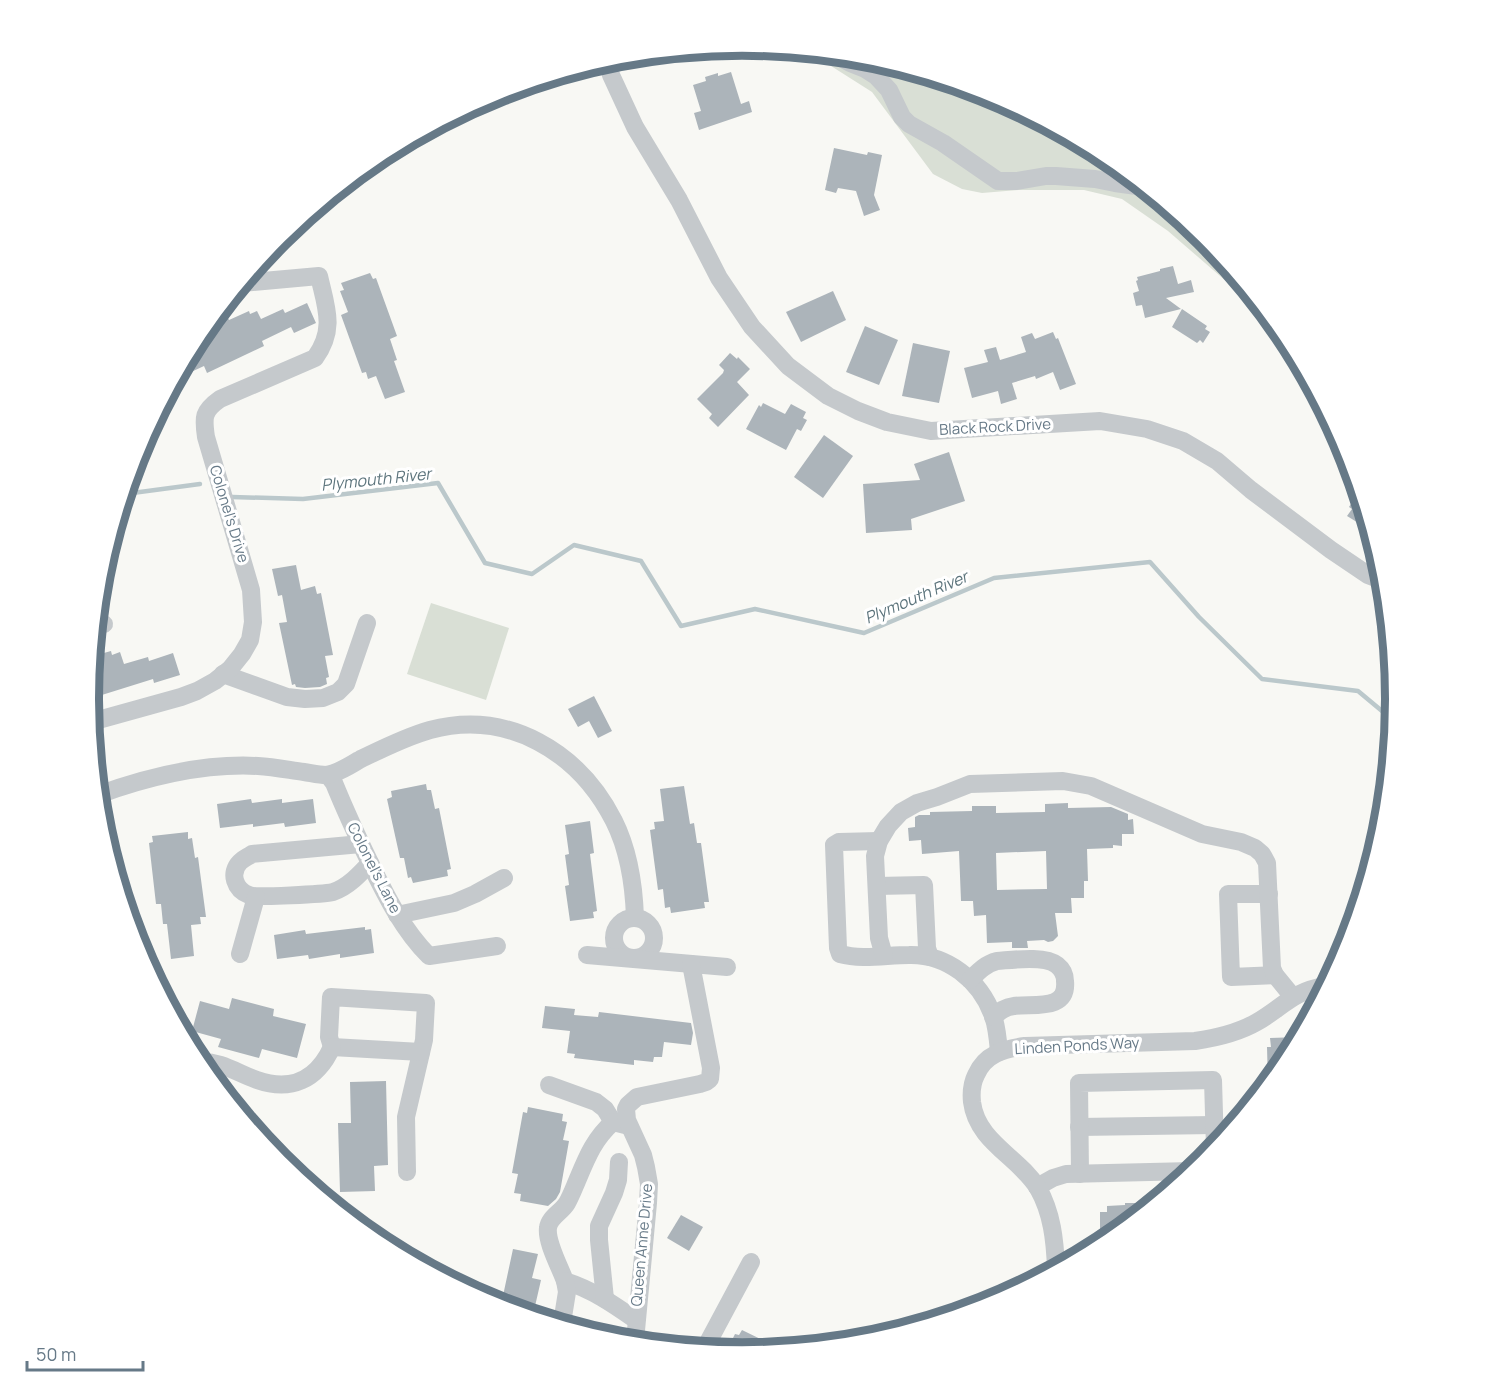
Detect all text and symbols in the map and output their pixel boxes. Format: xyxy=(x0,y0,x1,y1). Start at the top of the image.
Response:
street label: Black Rock Drive xyxy=(939,413,1052,440)
water label: Plymouth River xyxy=(320,462,434,496)
street label: Colonel's Drive xyxy=(205,463,254,565)
water label: Plymouth River xyxy=(861,564,973,629)
street label: Colonel's Lane xyxy=(343,819,406,917)
street label: Linden Ponds Way xyxy=(1014,1032,1140,1059)
street label: Queen Anne Drive xyxy=(626,1182,657,1307)
scale bar xyxy=(27,1334,142,1372)
text: 50 m xyxy=(36,1342,76,1366)

